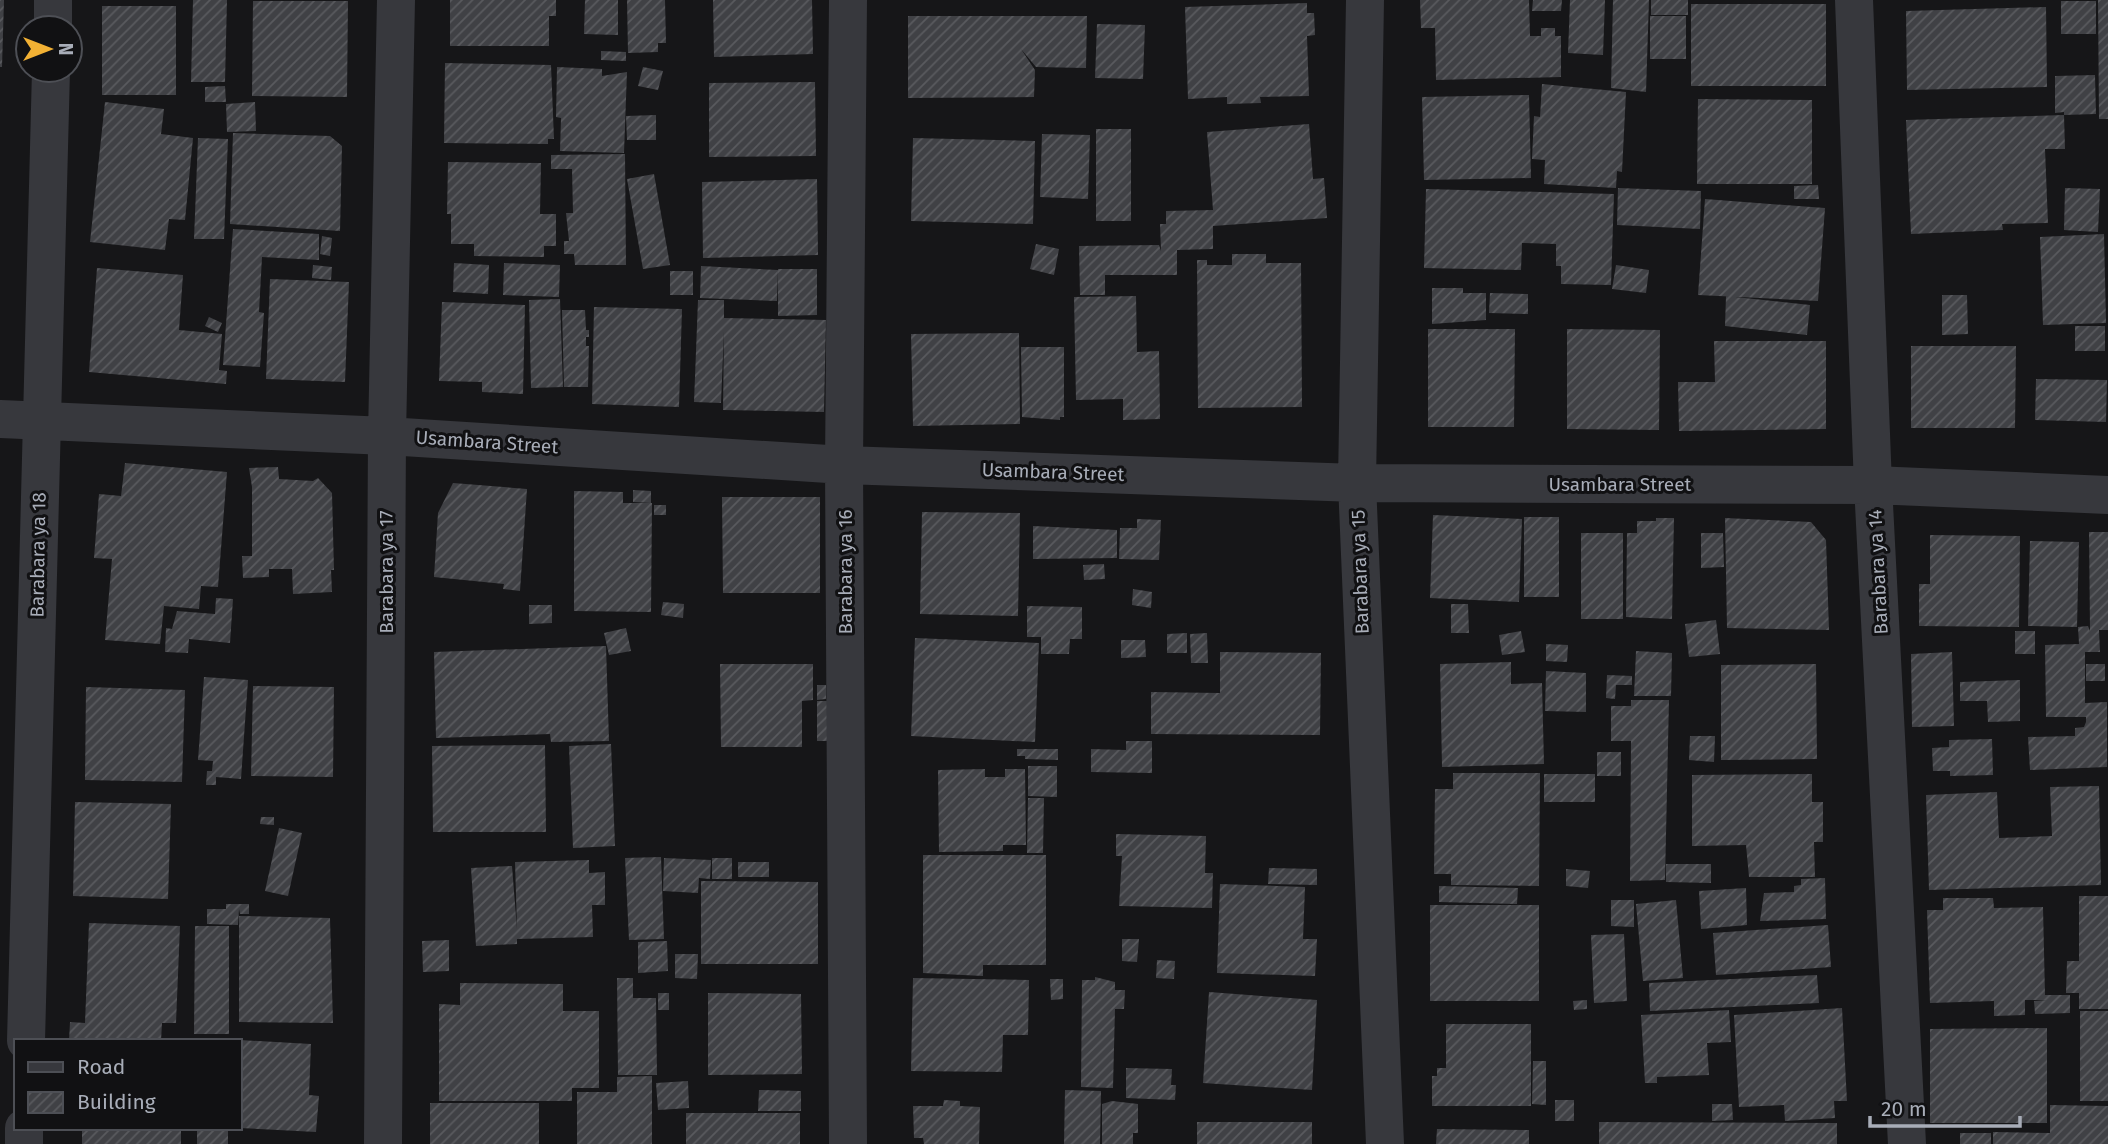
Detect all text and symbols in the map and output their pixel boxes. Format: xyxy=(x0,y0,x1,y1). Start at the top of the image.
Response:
north arrow xyxy=(14,14,84,84)
text: N xyxy=(54,43,77,55)
street label: Usambara Street xyxy=(415,426,559,458)
street label: Usambara Street xyxy=(981,458,1125,486)
street label: Usambara Street xyxy=(1549,473,1692,496)
street label: Barabara ya 18 xyxy=(25,492,51,618)
street label: Barabara ya 16 xyxy=(834,509,857,635)
street label: Barabara ya 15 xyxy=(1346,509,1374,635)
street label: Barabara ya 14 xyxy=(1863,509,1893,635)
street label: Barabara ya 17 xyxy=(375,510,398,634)
legend xyxy=(14,1039,242,1130)
text: Road xyxy=(77,1054,125,1080)
scale bar xyxy=(1870,1084,2021,1128)
text: Building xyxy=(77,1089,156,1115)
text: 20 m xyxy=(1881,1096,1927,1122)

